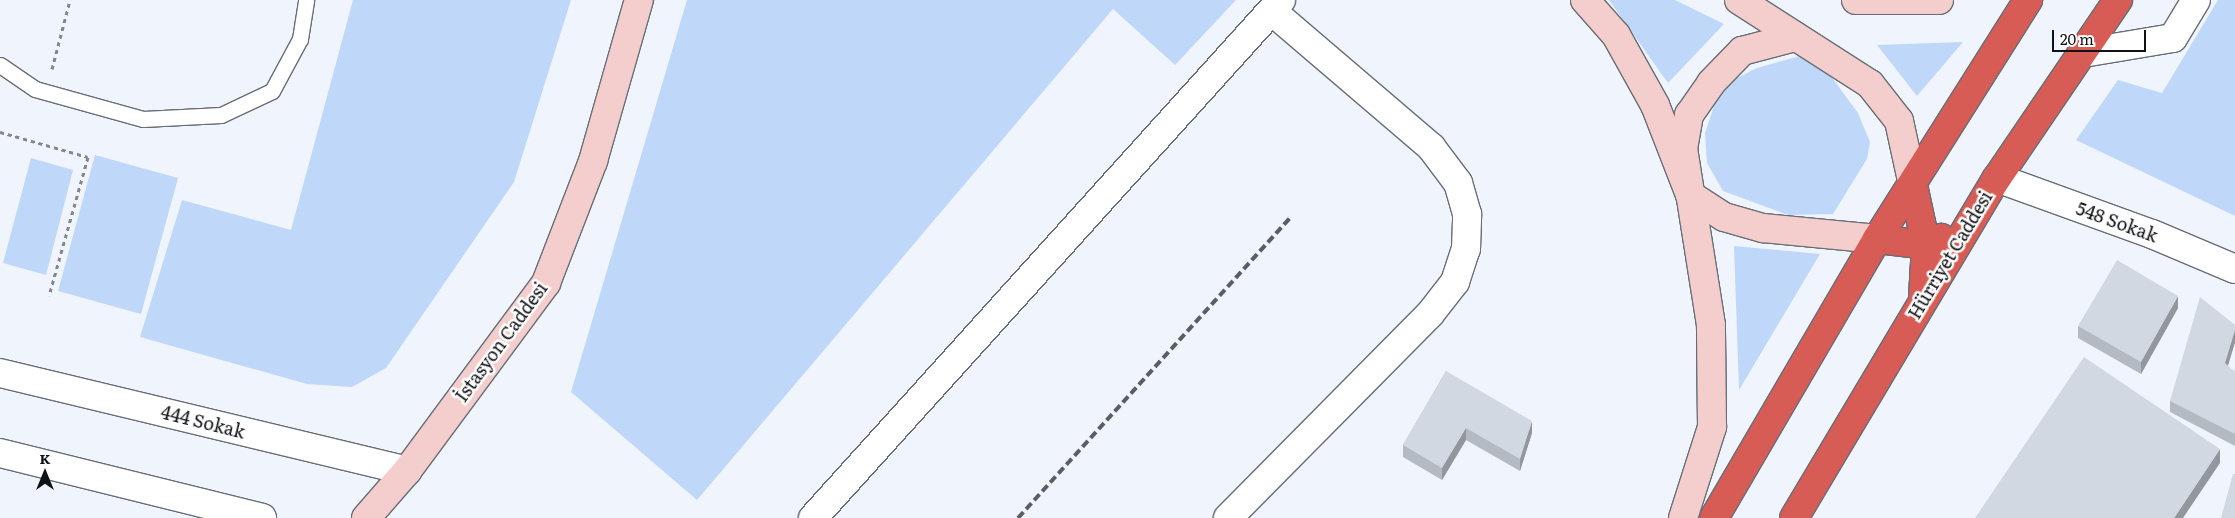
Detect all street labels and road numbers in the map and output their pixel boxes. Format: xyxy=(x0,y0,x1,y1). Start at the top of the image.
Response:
street label: Hürriyet Caddesi xyxy=(1903,187,1997,323)
street label: 548 Sokak xyxy=(2073,197,2161,247)
street label: İstasyon Caddesi xyxy=(450,278,552,406)
street label: 444 Sokak xyxy=(159,401,247,443)

